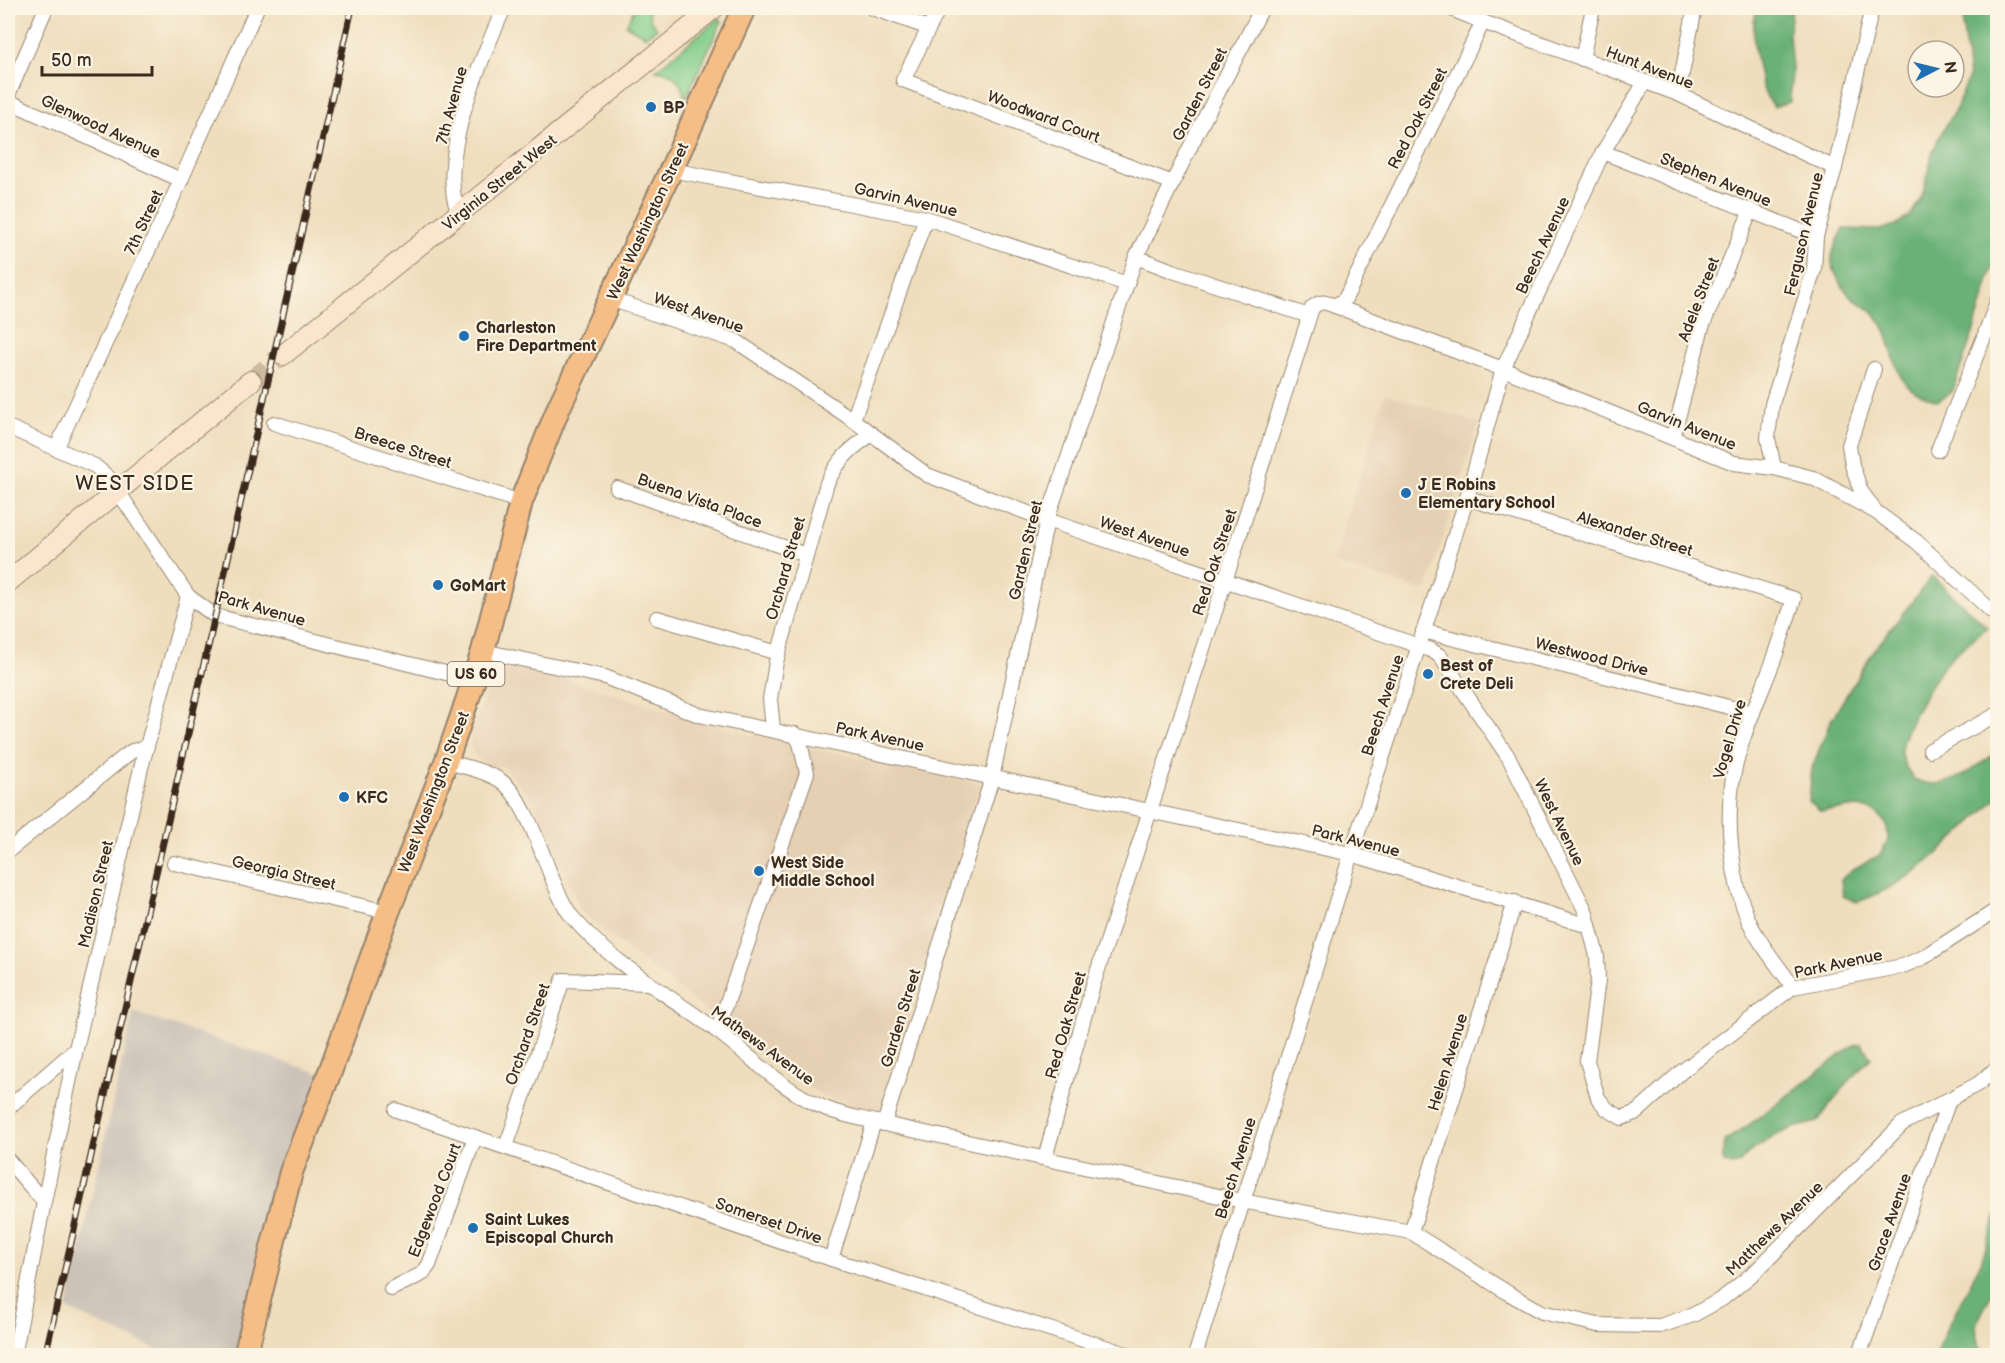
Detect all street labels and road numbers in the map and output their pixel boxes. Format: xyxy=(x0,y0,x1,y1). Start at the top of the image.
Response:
street label: Hunt Avenue xyxy=(1603,43,1697,94)
street label: Garden Street xyxy=(1169,45,1232,144)
street label: 7th Avenue xyxy=(433,64,472,146)
street label: Red Oak Street xyxy=(1385,65,1452,173)
street label: Woodward Court xyxy=(984,87,1103,148)
street label: Glenwood Avenue xyxy=(38,91,164,164)
street label: Virginia Street West xyxy=(439,131,561,235)
street label: West Washington Street xyxy=(603,140,693,303)
street label: Stephen Avenue xyxy=(1657,149,1774,212)
street label: Ferguson Avenue xyxy=(1781,170,1828,298)
street label: Garvin Avenue xyxy=(852,179,960,222)
street label: 7th Street xyxy=(121,187,168,258)
street label: Beech Avenue xyxy=(1512,193,1574,297)
street label: Adele Street xyxy=(1675,255,1724,344)
street label: West Avenue xyxy=(651,289,747,338)
street label: Garvin Avenue xyxy=(1634,398,1739,455)
street label: Breece Street xyxy=(351,424,454,473)
street label: Buena Vista Place xyxy=(635,470,765,533)
street label: Garden Street xyxy=(1006,498,1047,602)
street label: Red Oak Street xyxy=(1189,507,1242,618)
street label: Alexander Street xyxy=(1574,508,1695,561)
street label: West Avenue xyxy=(1097,513,1193,562)
street label: Orchard Street xyxy=(763,514,810,622)
street label: Park Avenue xyxy=(216,588,308,631)
street label: Westwood Drive xyxy=(1533,634,1651,681)
street label: Beech Avenue xyxy=(1358,652,1409,758)
road number: US 60 xyxy=(448,662,504,686)
street label: Vogel Drive xyxy=(1710,697,1751,781)
street label: West Washington Street xyxy=(395,709,474,876)
street label: Park Avenue xyxy=(834,719,926,756)
street label: West Avenue xyxy=(1530,776,1588,870)
street label: Park Avenue xyxy=(1310,821,1402,862)
street label: Madison Street xyxy=(75,839,118,950)
street label: Georgia Street xyxy=(230,852,338,895)
street label: Park Avenue xyxy=(1792,946,1885,983)
street label: Garden Street xyxy=(877,967,925,1070)
street label: Red Oak Street xyxy=(1042,969,1091,1081)
street label: Orchard Street xyxy=(502,981,555,1088)
street label: Mathews Avenue xyxy=(707,1002,818,1090)
street label: Helen Avenue xyxy=(1425,1011,1472,1114)
street label: Beech Avenue xyxy=(1212,1115,1261,1222)
street label: Edgewood Court xyxy=(405,1141,466,1260)
street label: Grace Avenue xyxy=(1865,1170,1916,1274)
street label: Matthews Avenue xyxy=(1723,1178,1828,1280)
street label: Somerset Drive xyxy=(713,1194,825,1249)

